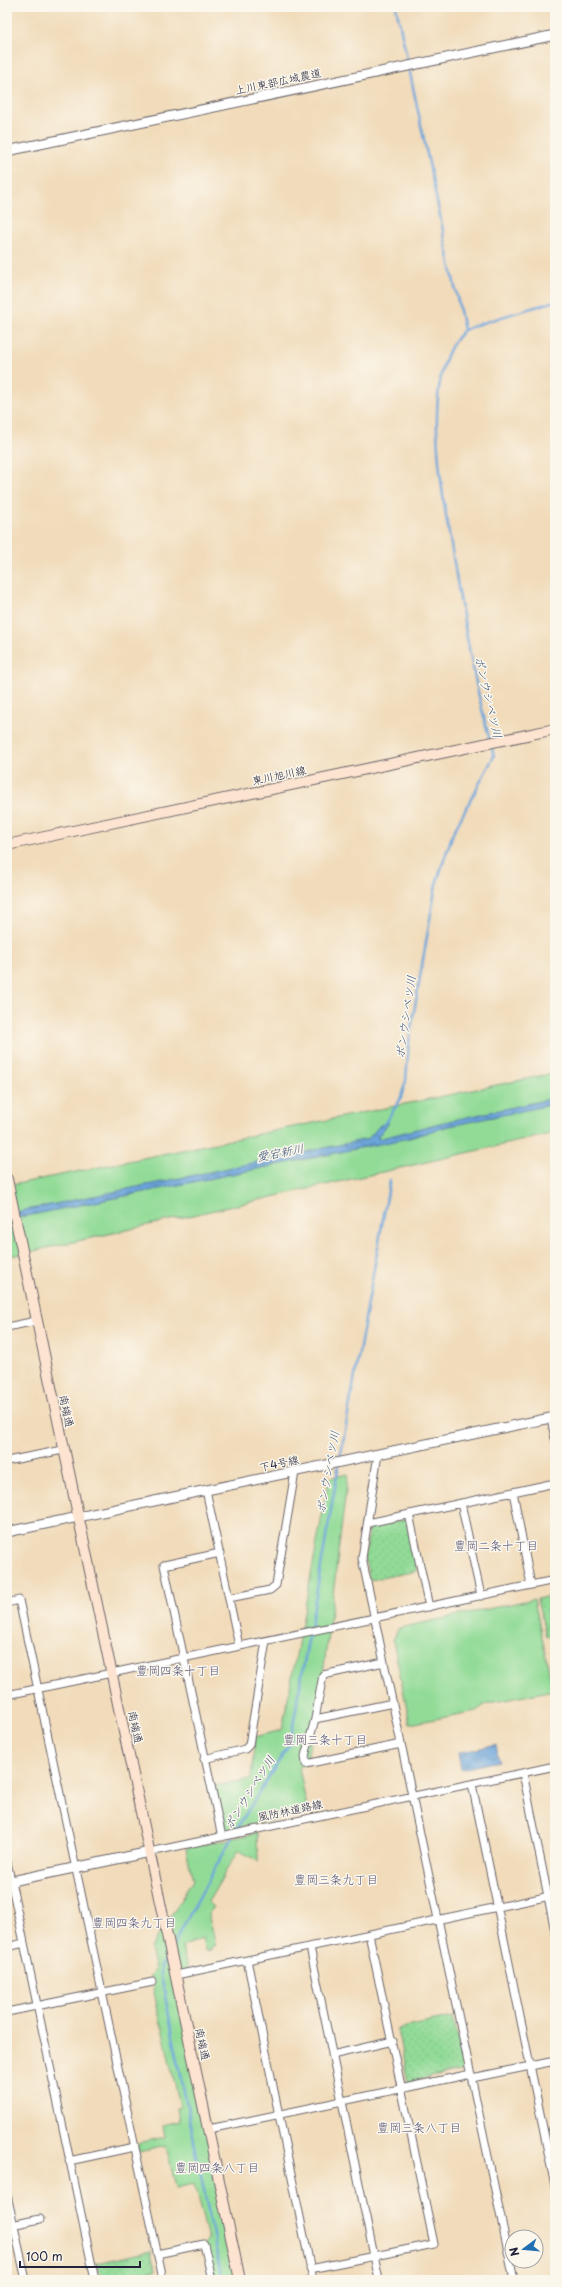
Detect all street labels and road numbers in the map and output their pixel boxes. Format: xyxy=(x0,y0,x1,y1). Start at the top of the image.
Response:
street label: 上川東部広域農道 xyxy=(233,64,323,98)
street label: 東川旭川線 xyxy=(250,761,308,789)
street label: 南端通 xyxy=(55,1393,79,1429)
street label: 下4号線 xyxy=(258,1450,300,1476)
street label: 南端通 xyxy=(124,1709,148,1745)
street label: 風防林道路線 xyxy=(256,1795,324,1825)
street label: 南端通 xyxy=(191,2026,215,2062)

